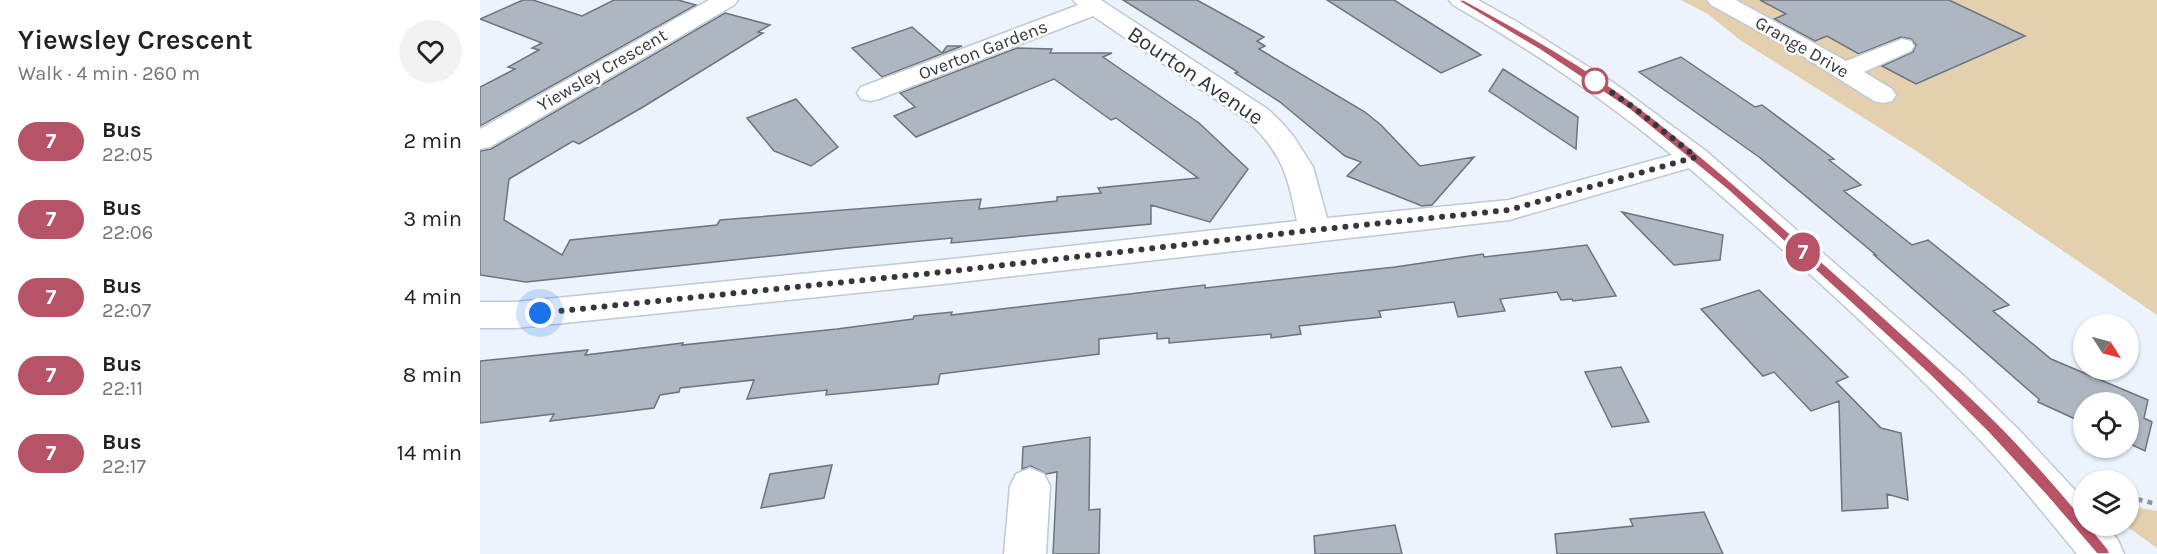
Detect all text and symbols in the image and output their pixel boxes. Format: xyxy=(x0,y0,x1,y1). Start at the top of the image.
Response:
street label: Grange Drive xyxy=(1751,11,1853,83)
street label: Overton Gardens xyxy=(915,15,1051,85)
button: heart xyxy=(399,20,462,83)
street label: Bourton Avenue xyxy=(1123,21,1268,131)
text: Yiewsley Crescent xyxy=(18,23,253,56)
street label: Yiewsley Crescent xyxy=(533,24,671,116)
text: Walk · 4 min · 260 m xyxy=(18,62,200,85)
unlabelled marker xyxy=(1582,68,1608,94)
text: Bus xyxy=(102,117,142,143)
text: 2 min xyxy=(404,128,462,154)
text: 7 xyxy=(46,129,56,153)
text: 22:05 xyxy=(102,143,153,166)
text: Bus xyxy=(102,195,142,221)
text: 3 min xyxy=(403,206,462,232)
text: 7 xyxy=(46,207,56,231)
text: 22:06 xyxy=(102,221,153,244)
line badge: 7 xyxy=(1784,232,1822,272)
text: 7 xyxy=(1798,240,1808,264)
text: Bus xyxy=(102,273,142,299)
text: 4 min xyxy=(404,284,462,310)
text: 7 xyxy=(46,285,56,309)
your location xyxy=(525,298,555,328)
text: 22:07 xyxy=(102,299,151,322)
north arrow xyxy=(2073,314,2139,380)
map controls xyxy=(2073,314,2139,536)
text: Bus xyxy=(102,351,142,377)
text: 8 min xyxy=(403,362,462,388)
text: 7 xyxy=(46,363,56,387)
text: 22:11 xyxy=(102,377,143,400)
button: locate xyxy=(2073,392,2139,458)
text: Bus xyxy=(102,429,142,455)
text: 14 min xyxy=(397,440,462,466)
text: 7 xyxy=(46,441,56,465)
text: 22:17 xyxy=(102,455,146,478)
button: layers xyxy=(2073,470,2139,536)

